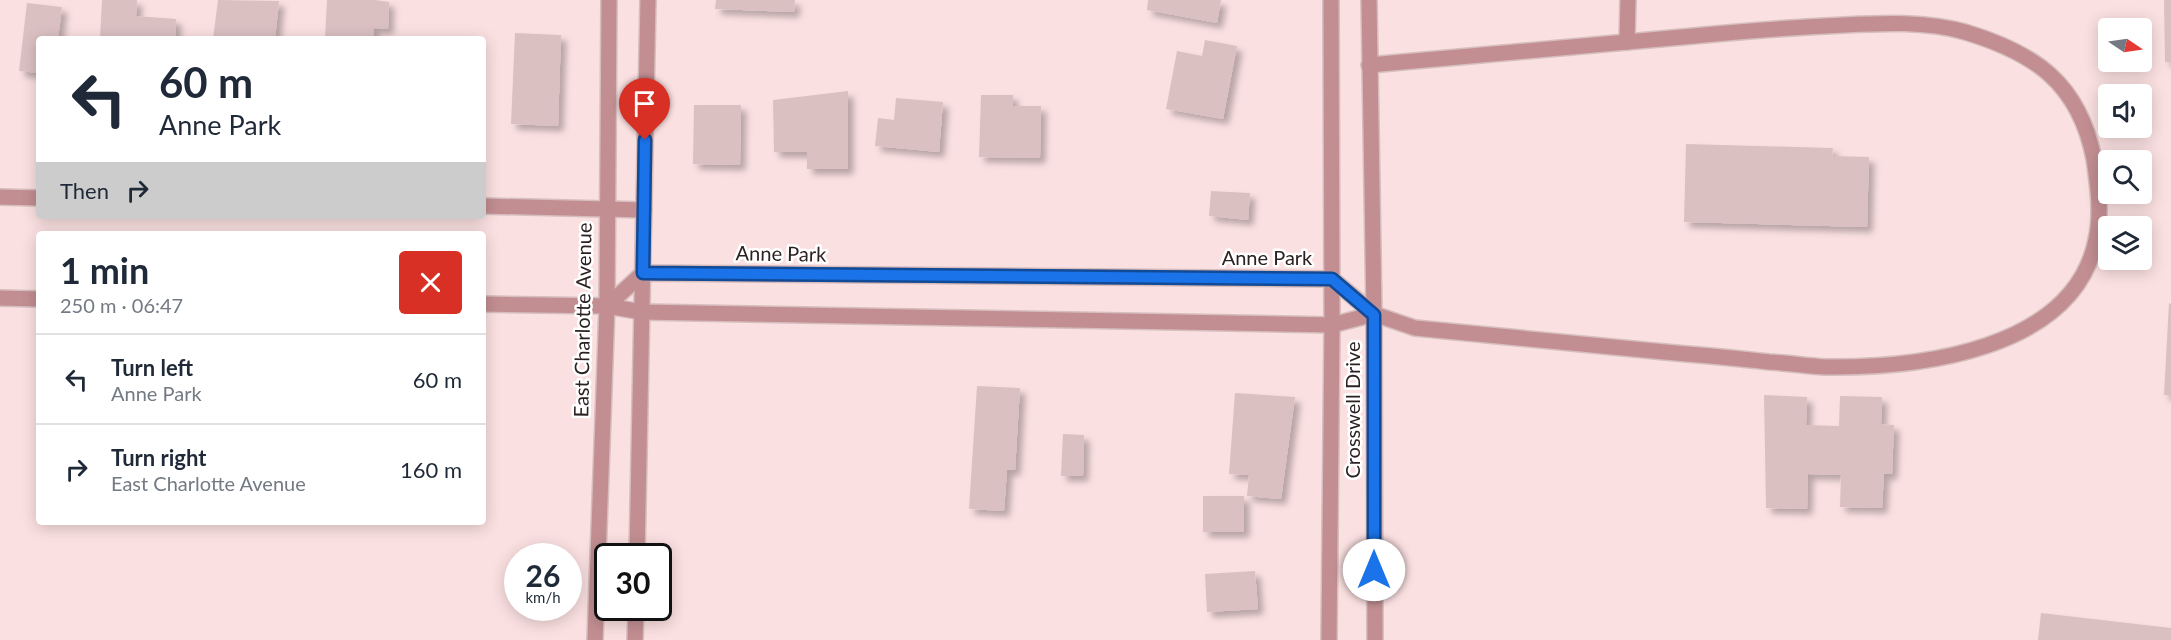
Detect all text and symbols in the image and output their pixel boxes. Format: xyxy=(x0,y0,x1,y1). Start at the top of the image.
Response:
north arrow xyxy=(2098,18,2152,72)
map controls xyxy=(2098,18,2152,270)
text: 60 m xyxy=(159,57,253,107)
icon: left xyxy=(60,60,138,138)
pin xyxy=(619,78,670,140)
button: sound xyxy=(2098,84,2152,138)
icon: arrive xyxy=(628,87,661,120)
text: Anne Park xyxy=(159,108,281,141)
button: search xyxy=(2098,150,2152,204)
icon: right xyxy=(121,174,154,207)
text: Then xyxy=(60,177,109,204)
button: layers xyxy=(2098,216,2152,270)
street label: East Charlotte Avenue xyxy=(568,222,596,418)
street label: Anne Park xyxy=(736,240,827,266)
street label: Anne Park xyxy=(1222,245,1313,269)
text: 1 min xyxy=(60,248,149,292)
button: close xyxy=(399,251,462,314)
text: 250 m · 06:47 xyxy=(60,293,183,317)
street label: Crosswell Drive xyxy=(1340,341,1364,479)
text: Turn left xyxy=(111,354,193,381)
icon: left xyxy=(60,363,93,396)
text: 60 m xyxy=(413,366,462,393)
text: Anne Park xyxy=(111,381,202,405)
text: Turn right xyxy=(111,444,206,471)
icon: right xyxy=(60,453,93,486)
text: 160 m xyxy=(400,456,462,483)
text: East Charlotte Avenue xyxy=(111,471,306,495)
position arrow xyxy=(1342,538,1406,602)
speed limit sign: 30 xyxy=(594,543,672,621)
text: 26 xyxy=(526,557,560,593)
text: km/h xyxy=(525,588,561,606)

